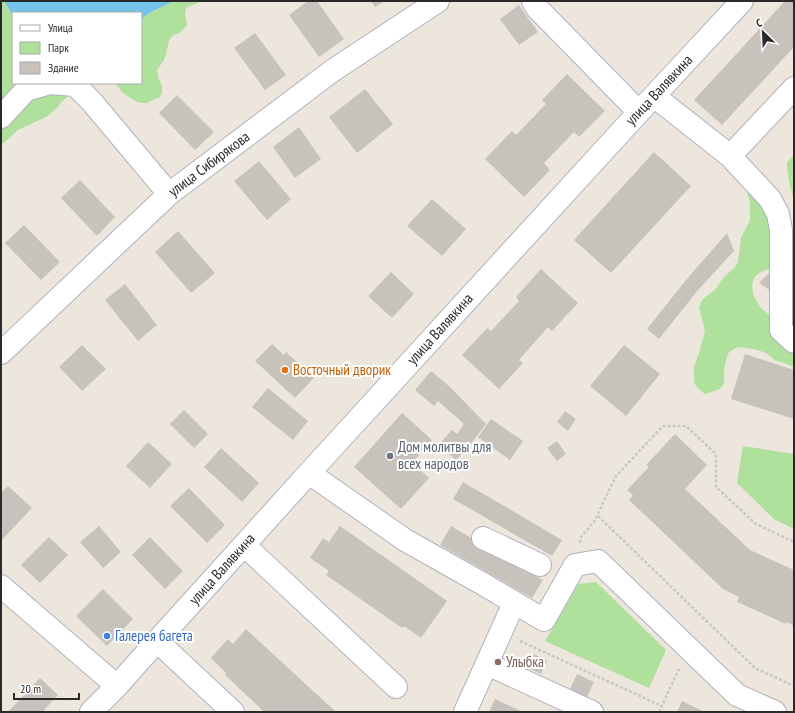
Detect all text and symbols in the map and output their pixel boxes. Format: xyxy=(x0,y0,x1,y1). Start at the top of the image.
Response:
legend xyxy=(12,12,142,84)
north arrow xyxy=(743,12,783,52)
text: С xyxy=(754,15,764,30)
text: Улица xyxy=(48,20,73,35)
text: Парк xyxy=(48,40,69,55)
street label: улица Валявкина xyxy=(621,50,696,129)
text: Здание xyxy=(48,60,79,75)
street label: улица Сибирякова xyxy=(164,127,253,200)
street label: улица Валявкина xyxy=(402,289,477,368)
place label: Восточный дворик xyxy=(293,360,391,379)
marker: Восточный дворик xyxy=(280,365,290,375)
place label: Дом молитвы для всех народов xyxy=(398,437,491,473)
marker: Дом молитвы для всех народов xyxy=(385,451,395,461)
street label: улица Валявкина xyxy=(184,529,259,608)
place label: Галерея багета xyxy=(115,626,193,645)
marker: Галерея багета xyxy=(102,631,112,641)
place label: Улыбка xyxy=(506,652,544,671)
marker: Улыбка xyxy=(493,657,503,667)
scale bar xyxy=(14,675,79,701)
text: 20 m xyxy=(20,681,41,696)

